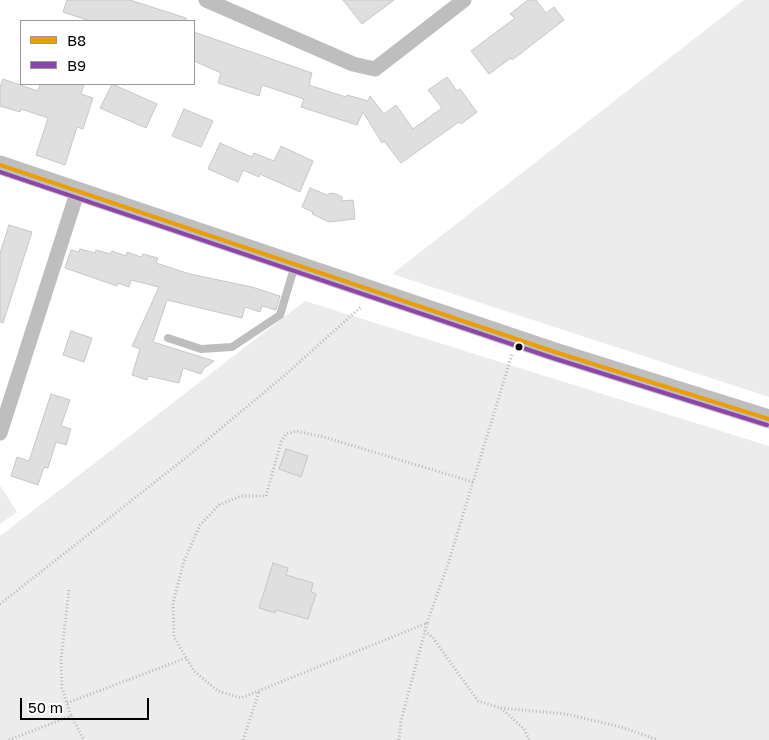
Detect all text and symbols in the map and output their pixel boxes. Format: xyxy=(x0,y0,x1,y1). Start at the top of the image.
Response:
legend xyxy=(20,20,195,85)
text: B8 xyxy=(67,31,86,49)
text: B9 xyxy=(67,56,86,74)
unlabelled marker xyxy=(514,342,524,352)
scale bar xyxy=(22,688,151,720)
text: 50 m xyxy=(28,698,63,716)

